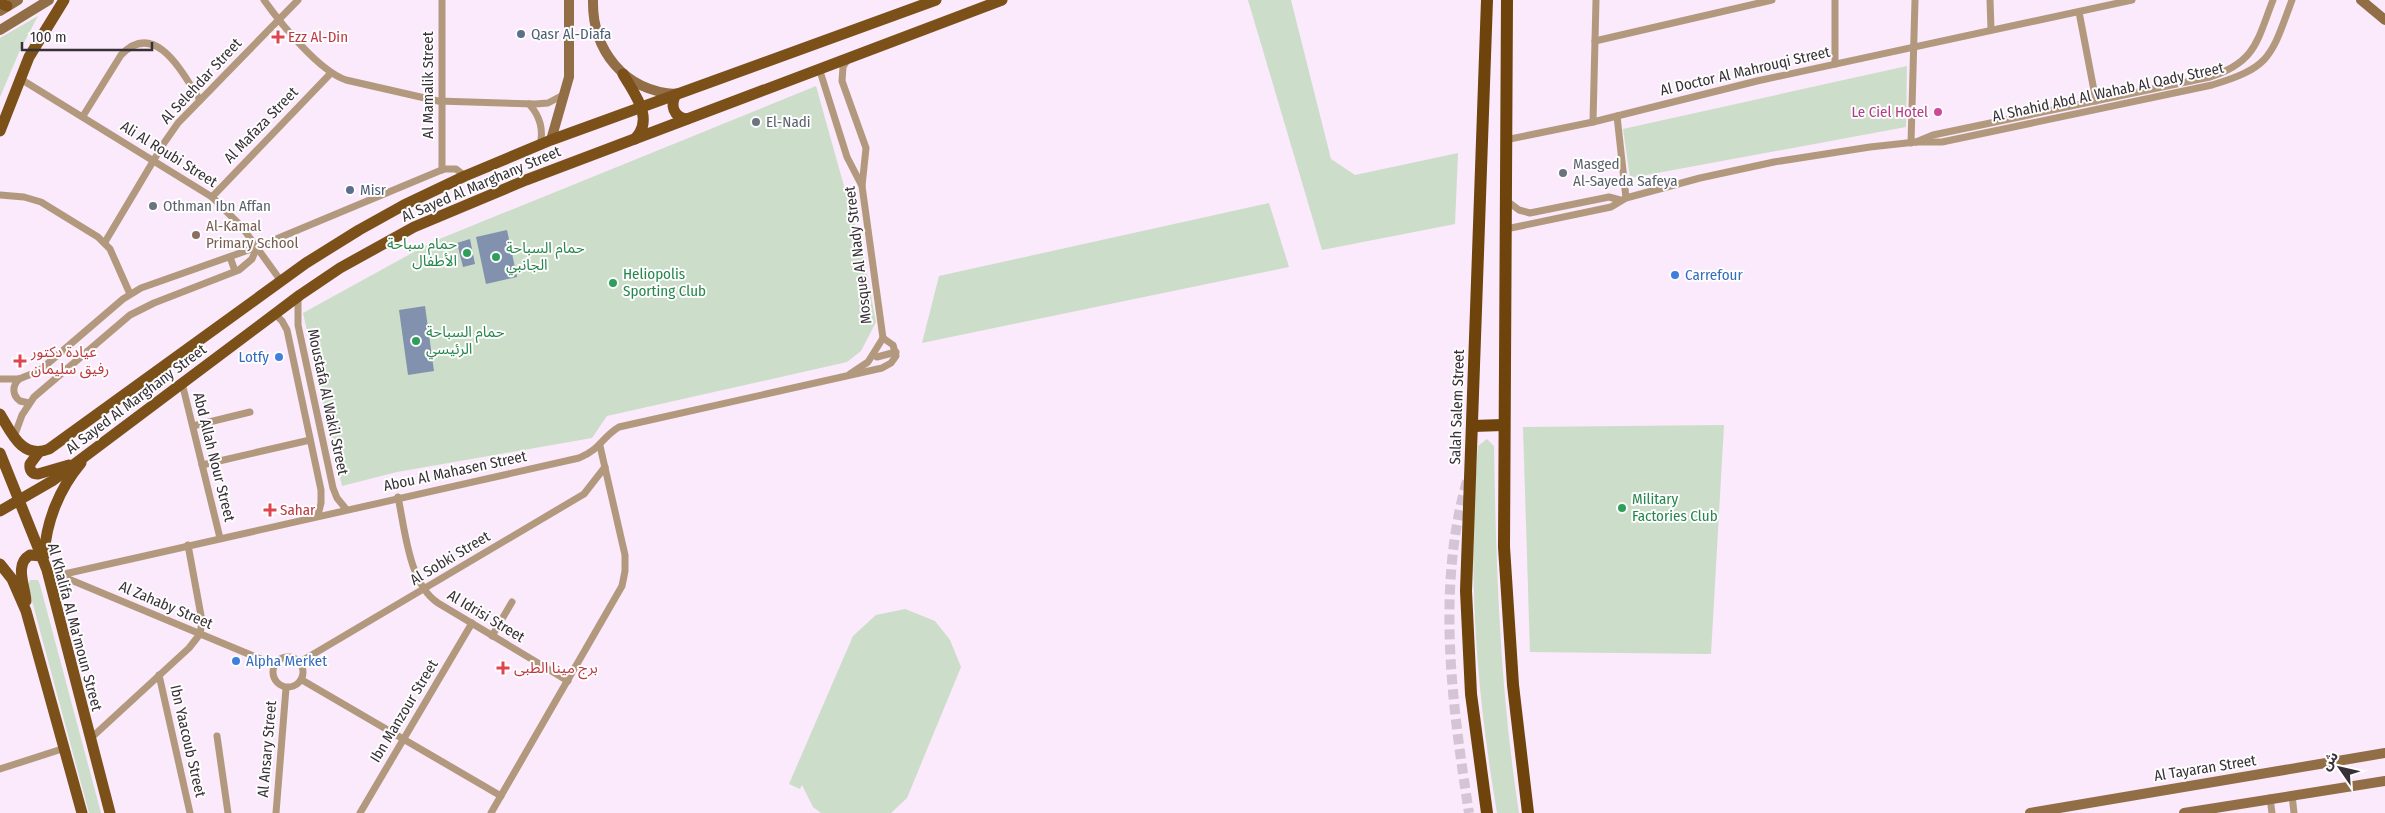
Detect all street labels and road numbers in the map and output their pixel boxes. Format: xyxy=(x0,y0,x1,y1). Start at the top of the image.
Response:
street label: Al Mamalik Street xyxy=(419,31,437,139)
street label: Al Selehdar Street xyxy=(157,34,245,128)
street label: Al Doctor Al Mahrouqi Street xyxy=(1658,43,1832,99)
street label: Al Shahid Abd Al Wahab Al Qady Street xyxy=(1991,59,2225,125)
street label: Al Mafaza Street xyxy=(220,83,302,167)
street label: Ali Al Roubi Street xyxy=(117,117,221,191)
street label: Al Sayed Al Marghany Street xyxy=(399,142,563,226)
street label: Mosque Al Nady Street xyxy=(841,185,875,325)
street label: Moustafa Al Wakil Street xyxy=(304,327,352,477)
street label: Al Sayed Al Marghany Street xyxy=(62,340,210,458)
street label: Salah Salem Street xyxy=(1446,349,1468,465)
street label: Abd Allah Nour Street xyxy=(189,391,239,524)
street label: Abou Al Mahasen Street xyxy=(382,447,528,495)
street label: Al Sobki Street xyxy=(407,527,493,589)
street label: Al Khalifa Al Ma'moun Street xyxy=(44,541,106,713)
street label: Al Zahaby Street xyxy=(117,577,216,633)
street label: Al Idrisi Street xyxy=(444,586,528,646)
street label: Ibn Manzour Street xyxy=(366,656,442,766)
street label: Ibn Yaacoub Street xyxy=(166,683,210,799)
street label: Al Ansary Street xyxy=(254,700,280,798)
street label: Al Tayaran Street xyxy=(2153,751,2257,785)

